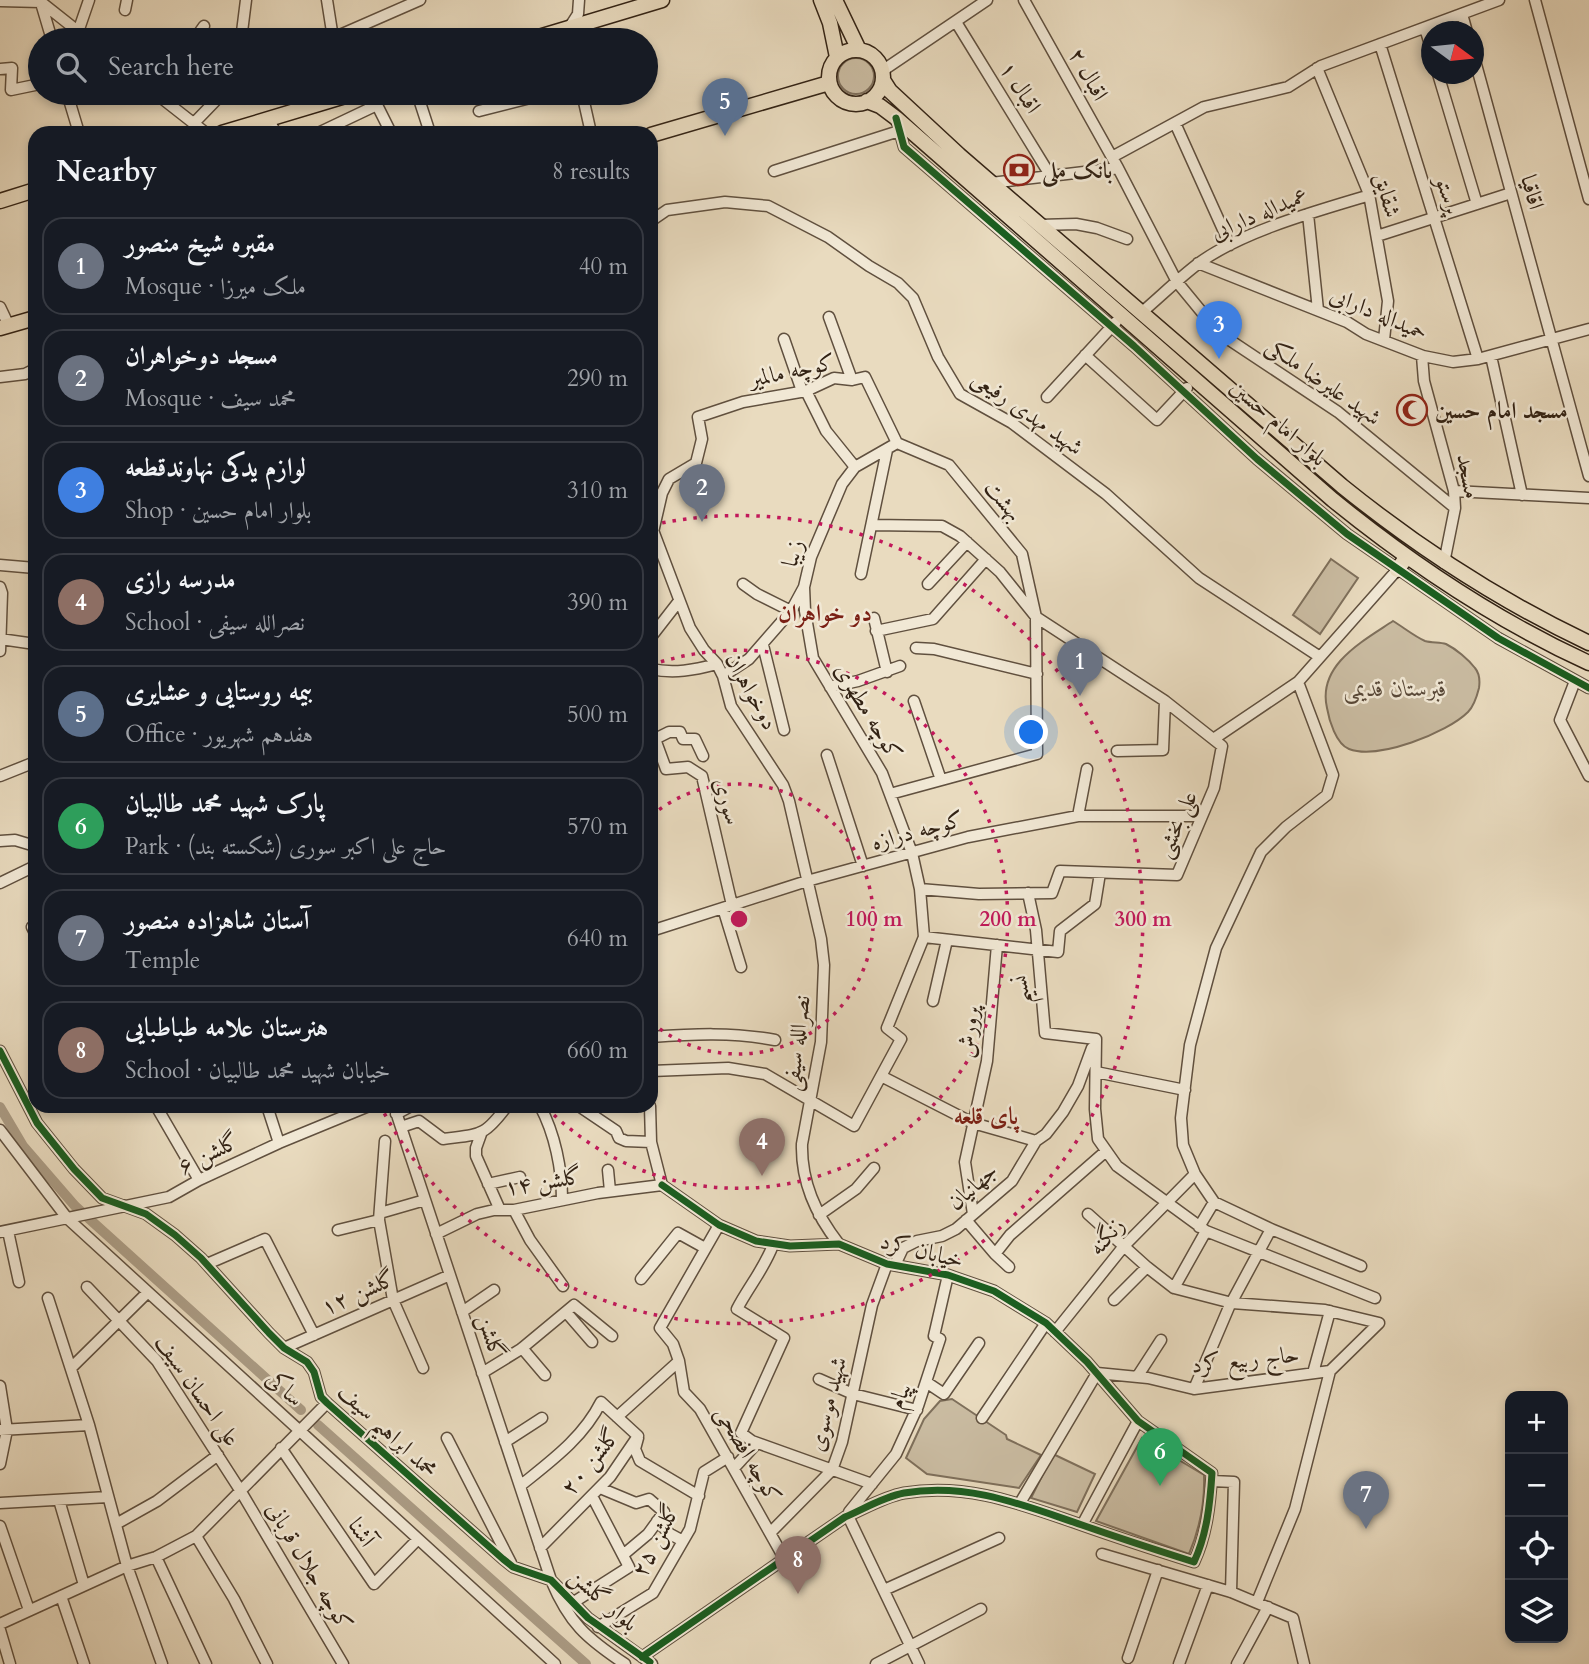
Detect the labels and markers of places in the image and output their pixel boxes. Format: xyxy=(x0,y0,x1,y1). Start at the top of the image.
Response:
pin: 5 xyxy=(702,78,748,136)
bank icon: بانک ملی xyxy=(1002,153,1036,187)
place label: بانک ملی xyxy=(1041,155,1112,188)
pin: 3 xyxy=(1196,301,1242,359)
mosque icon: مسجد امام حسین xyxy=(1395,393,1429,427)
place label: مسجد امام حسین xyxy=(1435,395,1568,431)
pin: 2 xyxy=(679,464,725,522)
pin: 1 xyxy=(1057,638,1103,696)
centre of rings xyxy=(727,907,751,931)
pin: 4 xyxy=(739,1118,785,1176)
pin: 6 xyxy=(1137,1428,1183,1486)
pin: 7 xyxy=(1343,1471,1389,1529)
pin: 8 xyxy=(775,1536,821,1594)

